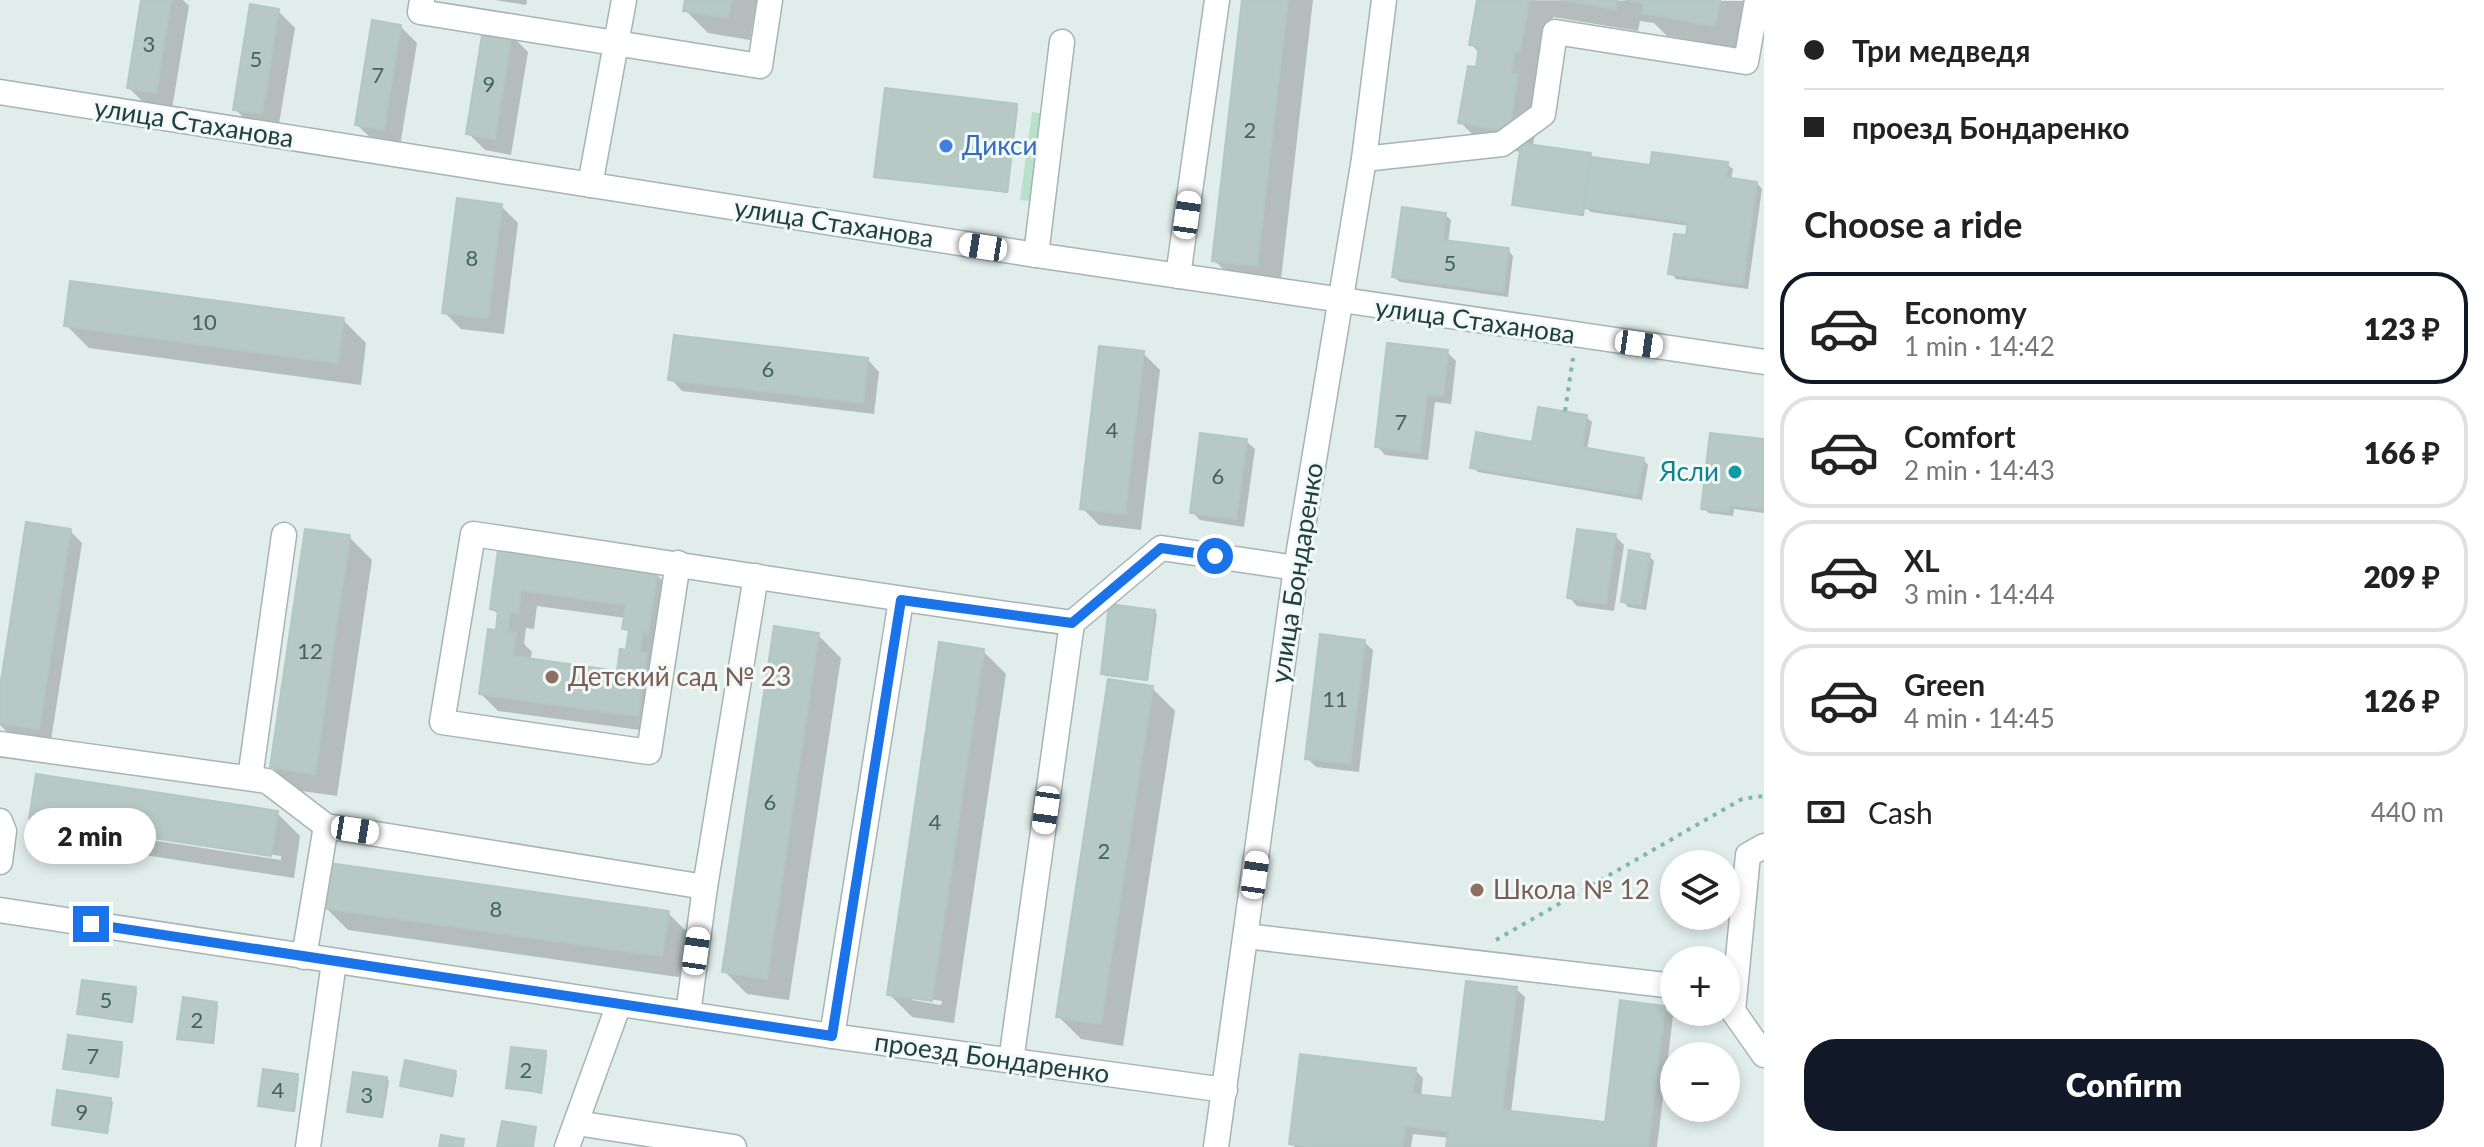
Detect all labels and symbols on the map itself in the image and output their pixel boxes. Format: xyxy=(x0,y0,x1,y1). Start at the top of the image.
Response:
house number: 3 xyxy=(143,30,155,57)
house number: 5 xyxy=(250,45,262,72)
house number: 7 xyxy=(372,61,384,88)
house number: 9 xyxy=(483,70,495,97)
street label: улица Стаханова xyxy=(92,90,296,154)
house number: 2 xyxy=(1244,116,1256,143)
place label: Дикси xyxy=(962,129,1037,161)
marker: Дикси xyxy=(937,137,955,155)
street label: улица Стаханова xyxy=(732,190,936,254)
car xyxy=(1172,190,1202,240)
car xyxy=(957,231,1009,263)
house number: 8 xyxy=(466,244,478,271)
house number: 5 xyxy=(1444,249,1456,276)
street label: улица Стаханова xyxy=(1373,290,1577,350)
house number: 10 xyxy=(191,308,217,335)
car xyxy=(1614,329,1664,359)
house number: 6 xyxy=(762,355,774,382)
house number: 7 xyxy=(1395,408,1407,435)
house number: 4 xyxy=(1106,416,1119,443)
place label: Ясли xyxy=(1659,455,1719,487)
street label: улица Бондаренко xyxy=(1263,460,1329,685)
house number: 6 xyxy=(1212,462,1224,489)
marker: Ясли xyxy=(1726,463,1744,481)
route start xyxy=(1197,538,1233,574)
house number: 12 xyxy=(297,637,323,664)
place label: Детский сад № 23 xyxy=(568,660,791,692)
marker: Детский сад № 23 xyxy=(543,668,561,686)
house number: 11 xyxy=(1322,685,1348,712)
car xyxy=(1031,785,1061,835)
house number: 6 xyxy=(764,788,776,815)
callout: 2 min xyxy=(25,808,157,864)
house number: 4 xyxy=(929,808,942,835)
car xyxy=(329,814,381,846)
house number: 2 xyxy=(1098,837,1110,864)
car xyxy=(1240,850,1270,900)
place label: Школа № 12 xyxy=(1493,873,1650,905)
marker: Школа № 12 xyxy=(1468,881,1486,899)
house number: 8 xyxy=(490,895,502,922)
route end xyxy=(73,906,109,942)
car xyxy=(681,926,711,976)
house number: 5 xyxy=(100,986,112,1013)
house number: 2 xyxy=(191,1006,203,1033)
street label: проезд Бондаренко xyxy=(873,1025,1112,1089)
house number: 7 xyxy=(87,1042,99,1069)
house number: 2 xyxy=(520,1056,532,1083)
house number: 4 xyxy=(272,1076,285,1103)
house number: 3 xyxy=(361,1081,373,1108)
house number: 9 xyxy=(76,1098,88,1125)

